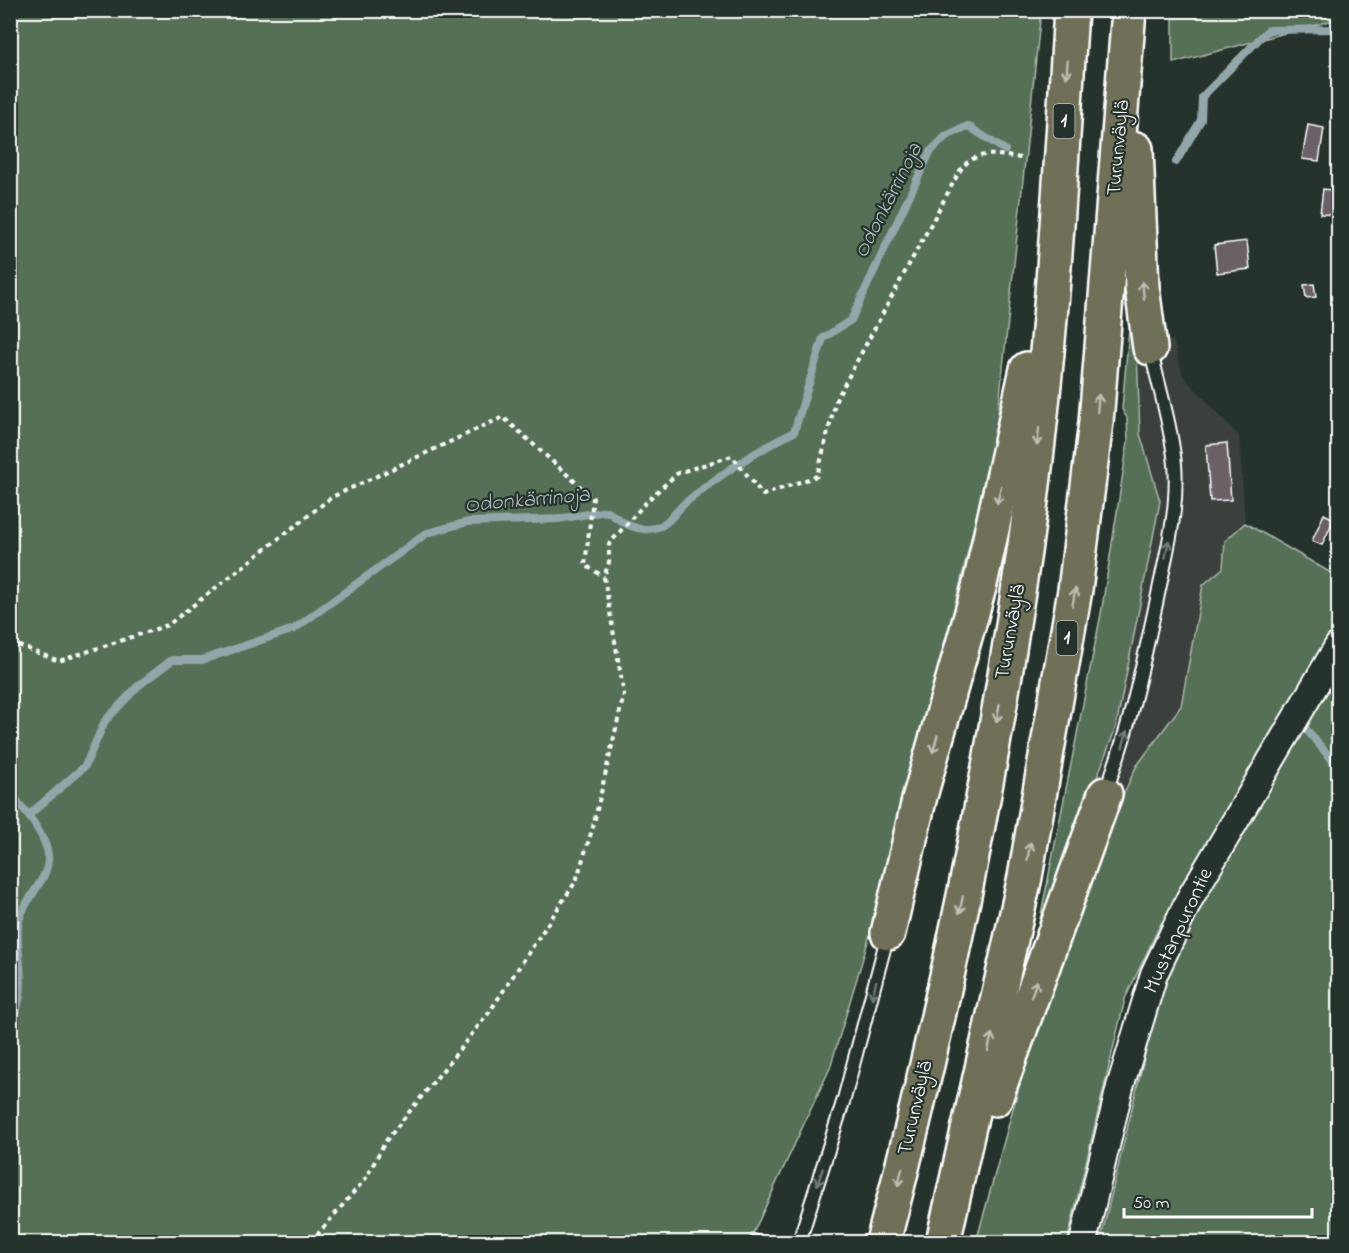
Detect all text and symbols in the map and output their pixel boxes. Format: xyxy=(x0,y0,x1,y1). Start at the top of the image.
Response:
one-way arrow xyxy=(1062,58,1073,78)
street label: Turunväylä xyxy=(1100,98,1140,197)
road number: 1 xyxy=(1054,104,1074,138)
water label: Odonkärrinoja xyxy=(846,137,932,264)
one-way arrow xyxy=(1137,281,1148,301)
one-way arrow xyxy=(1093,394,1104,414)
one-way arrow xyxy=(1032,427,1043,446)
water label: Odonkärrinoja xyxy=(463,479,592,522)
one-way arrow xyxy=(993,485,1005,504)
one-way arrow xyxy=(1162,539,1173,559)
street label: Turunväylä xyxy=(988,582,1036,682)
one-way arrow xyxy=(1069,587,1080,607)
road number: 1 xyxy=(1056,621,1078,655)
one-way arrow xyxy=(992,703,1003,722)
one-way arrow xyxy=(1120,730,1131,749)
one-way arrow xyxy=(928,734,940,753)
one-way arrow xyxy=(1024,842,1035,861)
street label: Mustanpurontie xyxy=(1137,863,1221,999)
one-way arrow xyxy=(955,895,967,914)
one-way arrow xyxy=(868,980,880,999)
one-way arrow xyxy=(1030,981,1041,999)
one-way arrow xyxy=(984,1033,996,1052)
street label: Turunväylä xyxy=(891,1057,943,1159)
one-way arrow xyxy=(814,1167,825,1186)
one-way arrow xyxy=(894,1167,905,1186)
scale bar xyxy=(1124,1181,1312,1219)
text: 50 m xyxy=(1133,1191,1170,1217)

